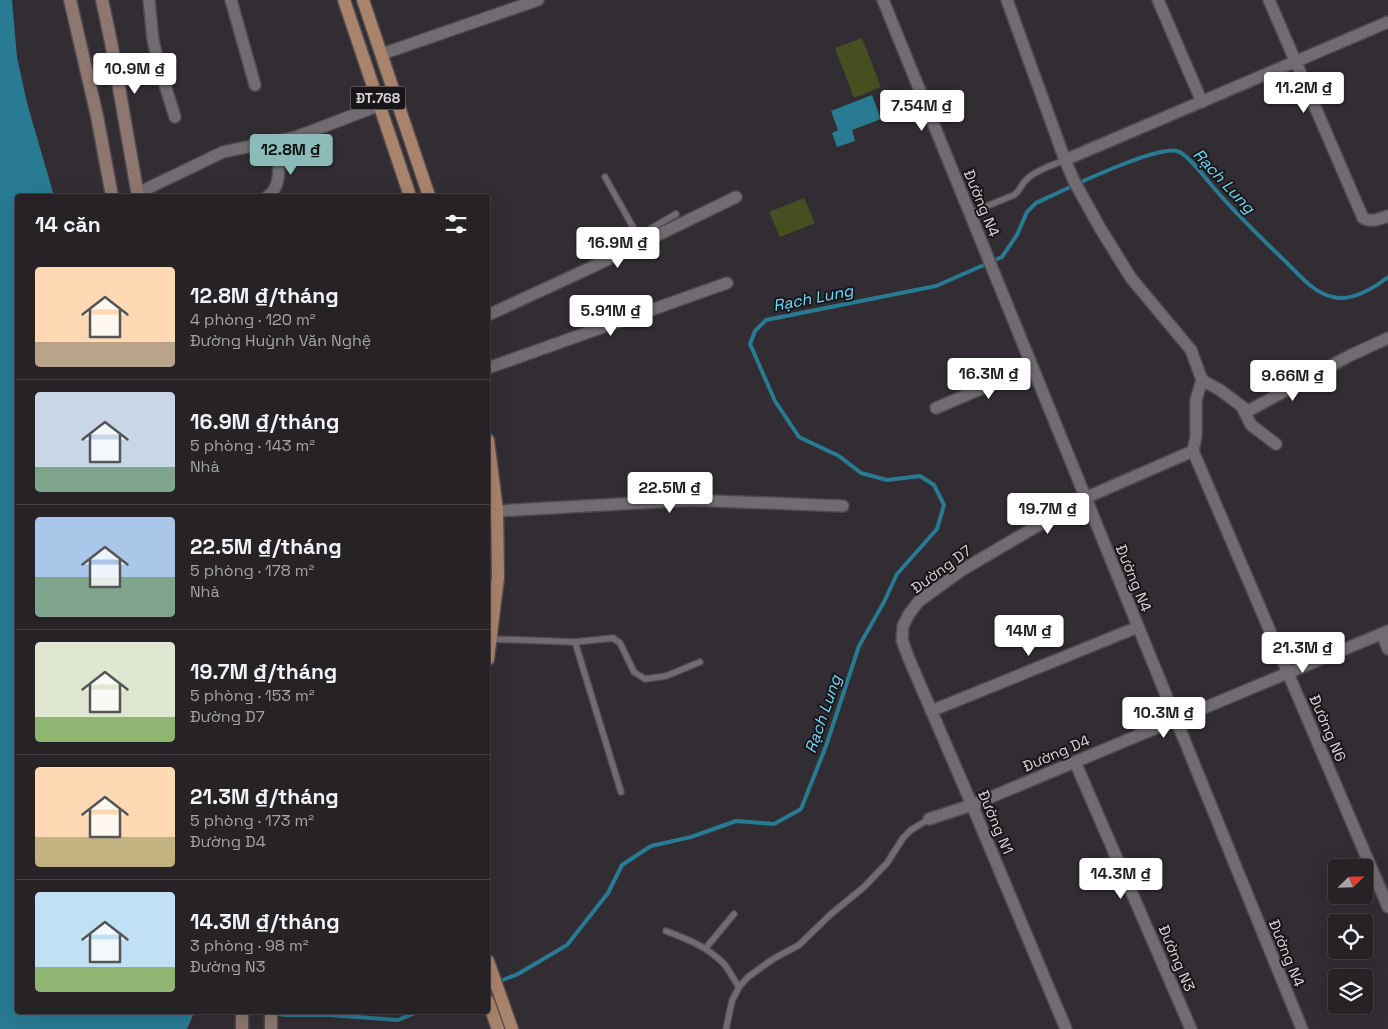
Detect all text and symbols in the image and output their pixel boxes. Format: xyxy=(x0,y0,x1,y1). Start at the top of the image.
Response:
pin: 10.9M ₫ xyxy=(89,52,181,95)
text: 10.9M ₫ xyxy=(104,58,166,79)
pin: 11.2M ₫ xyxy=(1258,72,1350,114)
text: 11.2M ₫ xyxy=(1275,77,1333,98)
road number: ĐT.768 xyxy=(350,86,406,110)
pin: 7.54M ₫ xyxy=(876,90,968,132)
text: 7.54M ₫ xyxy=(891,95,953,116)
pin: 12.8M ₫ xyxy=(245,134,337,176)
text: 12.8M ₫ xyxy=(261,139,321,160)
water label: Rạch Lung xyxy=(1189,144,1260,218)
street label: Đường N4 xyxy=(960,167,1004,239)
icon: filters xyxy=(442,210,470,238)
text: 14 căn xyxy=(35,211,101,238)
pin: 16.9M ₫ xyxy=(572,226,664,269)
text: 16.9M ₫ xyxy=(587,232,649,253)
water label: Rạch Lung xyxy=(771,280,856,316)
text: 12.8M ₫/tháng xyxy=(190,282,339,309)
icon: home xyxy=(75,287,135,347)
pin: 5.91M ₫ xyxy=(565,294,657,337)
text: 5.91M ₫ xyxy=(581,300,641,321)
text: 4 phòng · 120 m² xyxy=(190,309,316,330)
text: Đường Huỳnh Văn Nghệ xyxy=(190,330,371,351)
pin: 16.3M ₫ xyxy=(943,358,1035,400)
pin: 9.66M ₫ xyxy=(1247,360,1339,402)
text: 16.3M ₫ xyxy=(958,363,1020,384)
text: 9.66M ₫ xyxy=(1261,365,1325,386)
text: 16.9M ₫/tháng xyxy=(190,408,339,435)
icon: home xyxy=(75,412,135,472)
text: 5 phòng · 143 m² xyxy=(190,435,315,456)
text: Nhà xyxy=(190,456,220,477)
pin: 22.5M ₫ xyxy=(624,472,716,514)
text: 22.5M ₫ xyxy=(639,477,701,498)
pin: 19.7M ₫ xyxy=(1002,492,1094,535)
text: 19.7M ₫ xyxy=(1018,498,1078,519)
text: 22.5M ₫/tháng xyxy=(190,533,342,560)
icon: home xyxy=(75,537,135,597)
street label: Đường D7 xyxy=(907,541,975,597)
street label: Đường N4 xyxy=(1112,542,1156,614)
text: 5 phòng · 178 m² xyxy=(190,560,314,581)
text: Nhà xyxy=(190,581,220,602)
pin: 14M ₫ xyxy=(994,614,1064,657)
text: 14M ₫ xyxy=(1006,620,1052,641)
pin: 21.3M ₫ xyxy=(1257,632,1349,674)
text: 21.3M ₫ xyxy=(1273,637,1333,658)
text: 19.7M ₫/tháng xyxy=(190,658,337,685)
icon: home xyxy=(75,662,135,722)
water label: Rạch Lung xyxy=(800,672,846,756)
text: 5 phòng · 153 m² xyxy=(190,685,315,706)
street label: Đường N6 xyxy=(1305,692,1351,764)
pin: 10.3M ₫ xyxy=(1118,696,1210,739)
text: 10.3M ₫ xyxy=(1133,702,1195,723)
text: Đường D7 xyxy=(190,706,265,727)
street label: Đường D4 xyxy=(1020,730,1092,776)
text: 21.3M ₫/tháng xyxy=(190,783,339,810)
icon: home xyxy=(75,787,135,847)
street label: Đường N1 xyxy=(974,787,1018,857)
text: 5 phòng · 173 m² xyxy=(190,810,314,831)
text: Đường D4 xyxy=(190,831,266,852)
pin: 14.3M ₫ xyxy=(1075,858,1167,900)
north arrow xyxy=(1328,859,1372,904)
map controls xyxy=(1328,859,1373,1014)
text: 14.3M ₫ xyxy=(1090,863,1152,884)
text: 14.3M ₫/tháng xyxy=(190,908,340,935)
icon: home xyxy=(75,912,135,972)
button: locate xyxy=(1328,914,1373,959)
street label: Đường N4 xyxy=(1265,917,1309,989)
street label: Đường N3 xyxy=(1154,922,1200,994)
text: 3 phòng · 98 m² xyxy=(190,935,309,956)
text: Đường N3 xyxy=(190,956,265,977)
button: layers xyxy=(1328,969,1373,1014)

